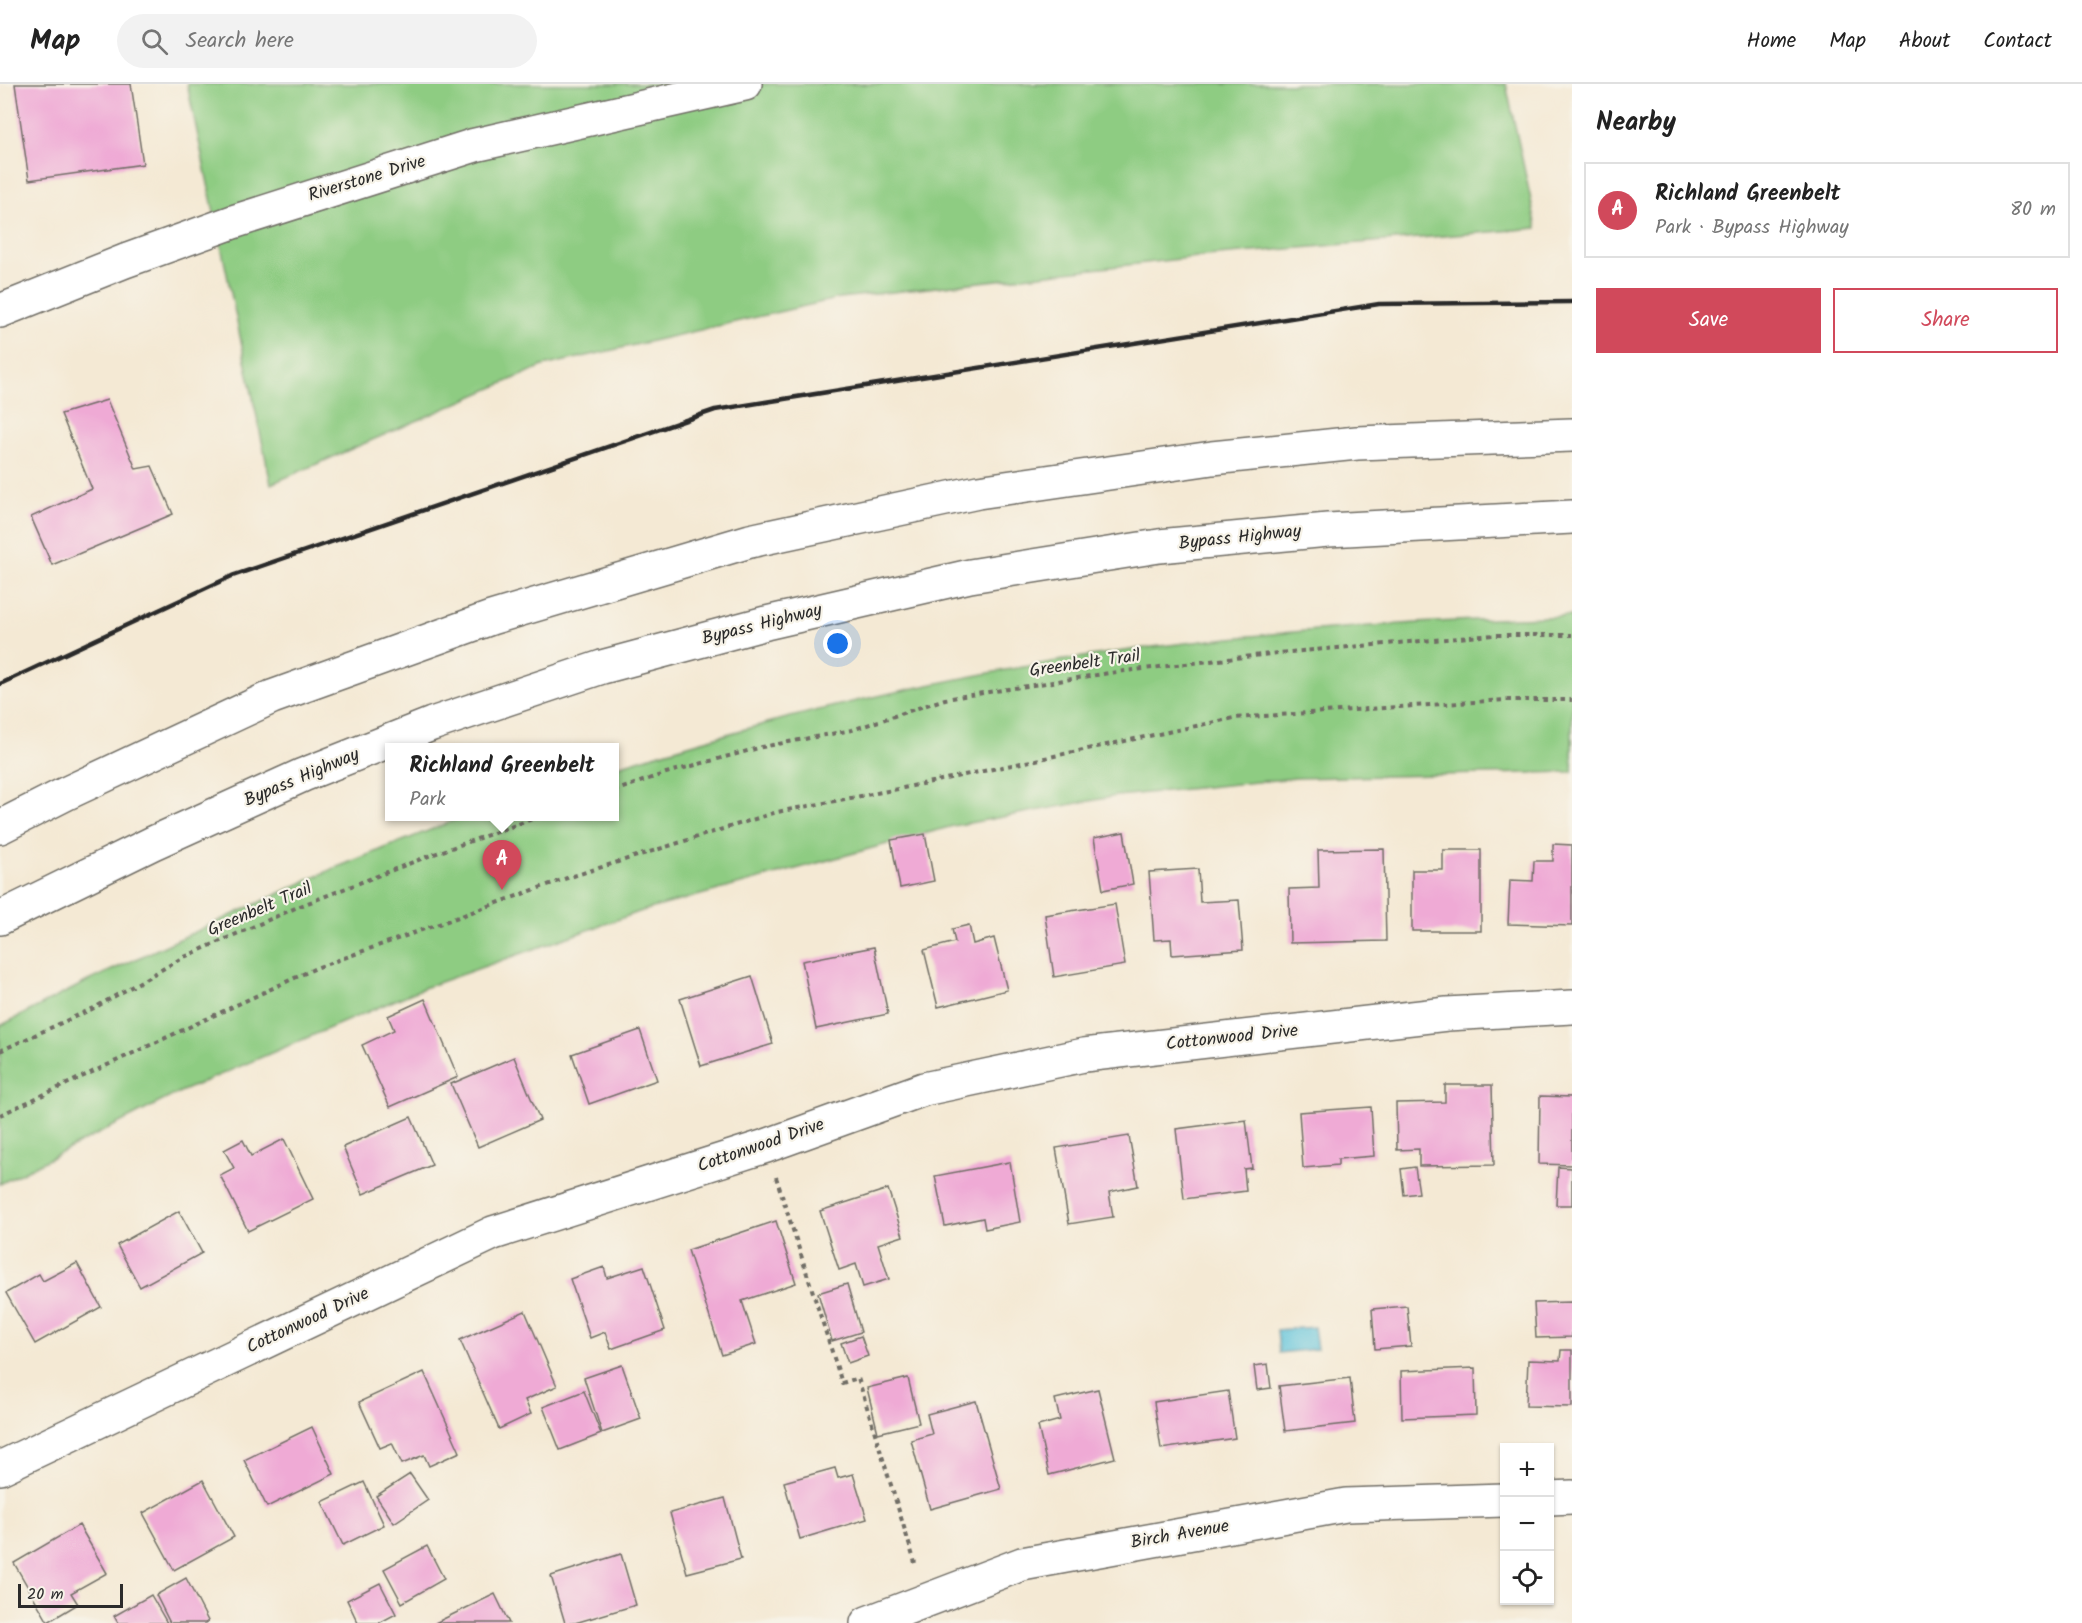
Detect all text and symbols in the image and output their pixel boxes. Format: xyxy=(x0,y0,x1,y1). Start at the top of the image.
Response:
search box xyxy=(117,14,537,68)
text: Map xyxy=(30,19,81,64)
text: Search here xyxy=(186,24,294,59)
icon: search xyxy=(138,25,171,58)
text: Home xyxy=(1747,25,1796,58)
text: Map xyxy=(1829,25,1866,58)
text: About xyxy=(1899,25,1950,58)
text: Contact xyxy=(1983,25,2052,58)
text: Nearby xyxy=(1596,102,1676,144)
street label: Riverstone Drive xyxy=(305,147,429,211)
text: Richland Greenbelt xyxy=(1655,177,1840,212)
text: A xyxy=(1611,194,1624,226)
text: 80 m xyxy=(2010,194,2056,226)
text: Park · Bypass Highway xyxy=(1655,212,1849,244)
button: Save xyxy=(1596,288,1821,353)
button: Share xyxy=(1833,288,2058,353)
street label: Bypass Highway xyxy=(1177,517,1303,559)
street label: Bypass Highway xyxy=(699,596,826,654)
your location xyxy=(823,629,852,658)
street label: Greenbelt Trail xyxy=(1028,642,1143,686)
street label: Bypass Highway xyxy=(240,740,365,815)
popup xyxy=(385,743,619,821)
text: Richland Greenbelt xyxy=(409,749,595,784)
text: Park xyxy=(409,784,446,816)
pin: A xyxy=(482,840,522,890)
street label: Greenbelt Trail xyxy=(203,875,318,945)
street label: Cottonwood Drive xyxy=(1164,1017,1300,1059)
street label: Cottonwood Drive xyxy=(693,1111,829,1181)
street label: Cottonwood Drive xyxy=(242,1280,374,1362)
map controls xyxy=(1500,1443,1554,1605)
button: + xyxy=(1500,1443,1554,1497)
button: − xyxy=(1500,1497,1554,1551)
street label: Birch Avenue xyxy=(1128,1512,1232,1558)
button: locate xyxy=(1500,1551,1554,1605)
scale bar xyxy=(18,1581,123,1608)
text: 20 m xyxy=(27,1582,63,1607)

